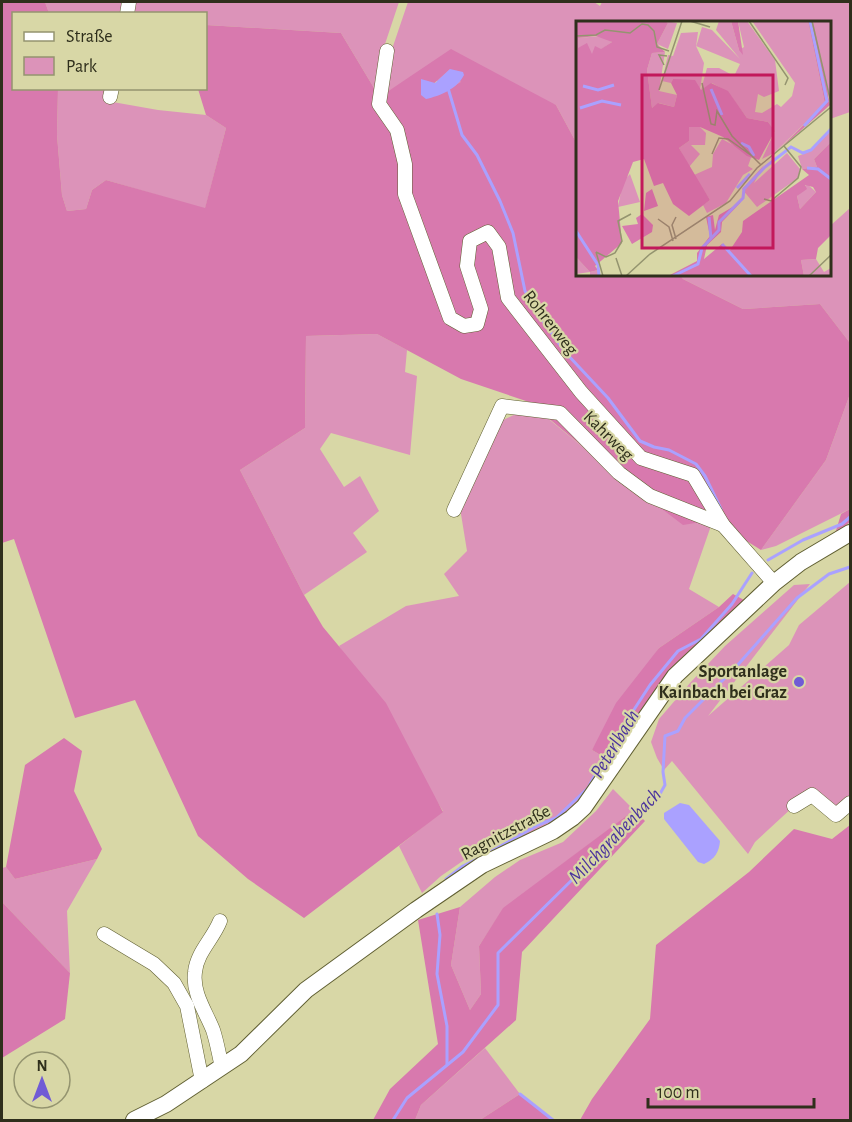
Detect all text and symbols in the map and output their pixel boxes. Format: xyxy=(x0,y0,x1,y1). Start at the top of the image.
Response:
legend xyxy=(12,12,207,90)
inset map xyxy=(576,21,831,276)
text: Straße xyxy=(66,28,112,46)
text: Park xyxy=(66,58,98,76)
street label: Rohrerweg xyxy=(519,287,581,359)
street label: Kahrweg xyxy=(580,408,636,464)
place label: Sportanlage Kainbach bei Graz xyxy=(658,663,787,702)
marker: Sportanlage Kainbach bei Graz xyxy=(792,675,806,689)
water label: Peterlbach xyxy=(587,706,643,782)
water label: Milchgrabenbach xyxy=(565,784,665,888)
street label: Ragnitzstraße xyxy=(458,802,554,864)
north arrow xyxy=(12,1050,72,1110)
text: N xyxy=(36,1058,48,1074)
scale bar xyxy=(648,1071,814,1109)
text: 100 m xyxy=(657,1084,700,1102)

